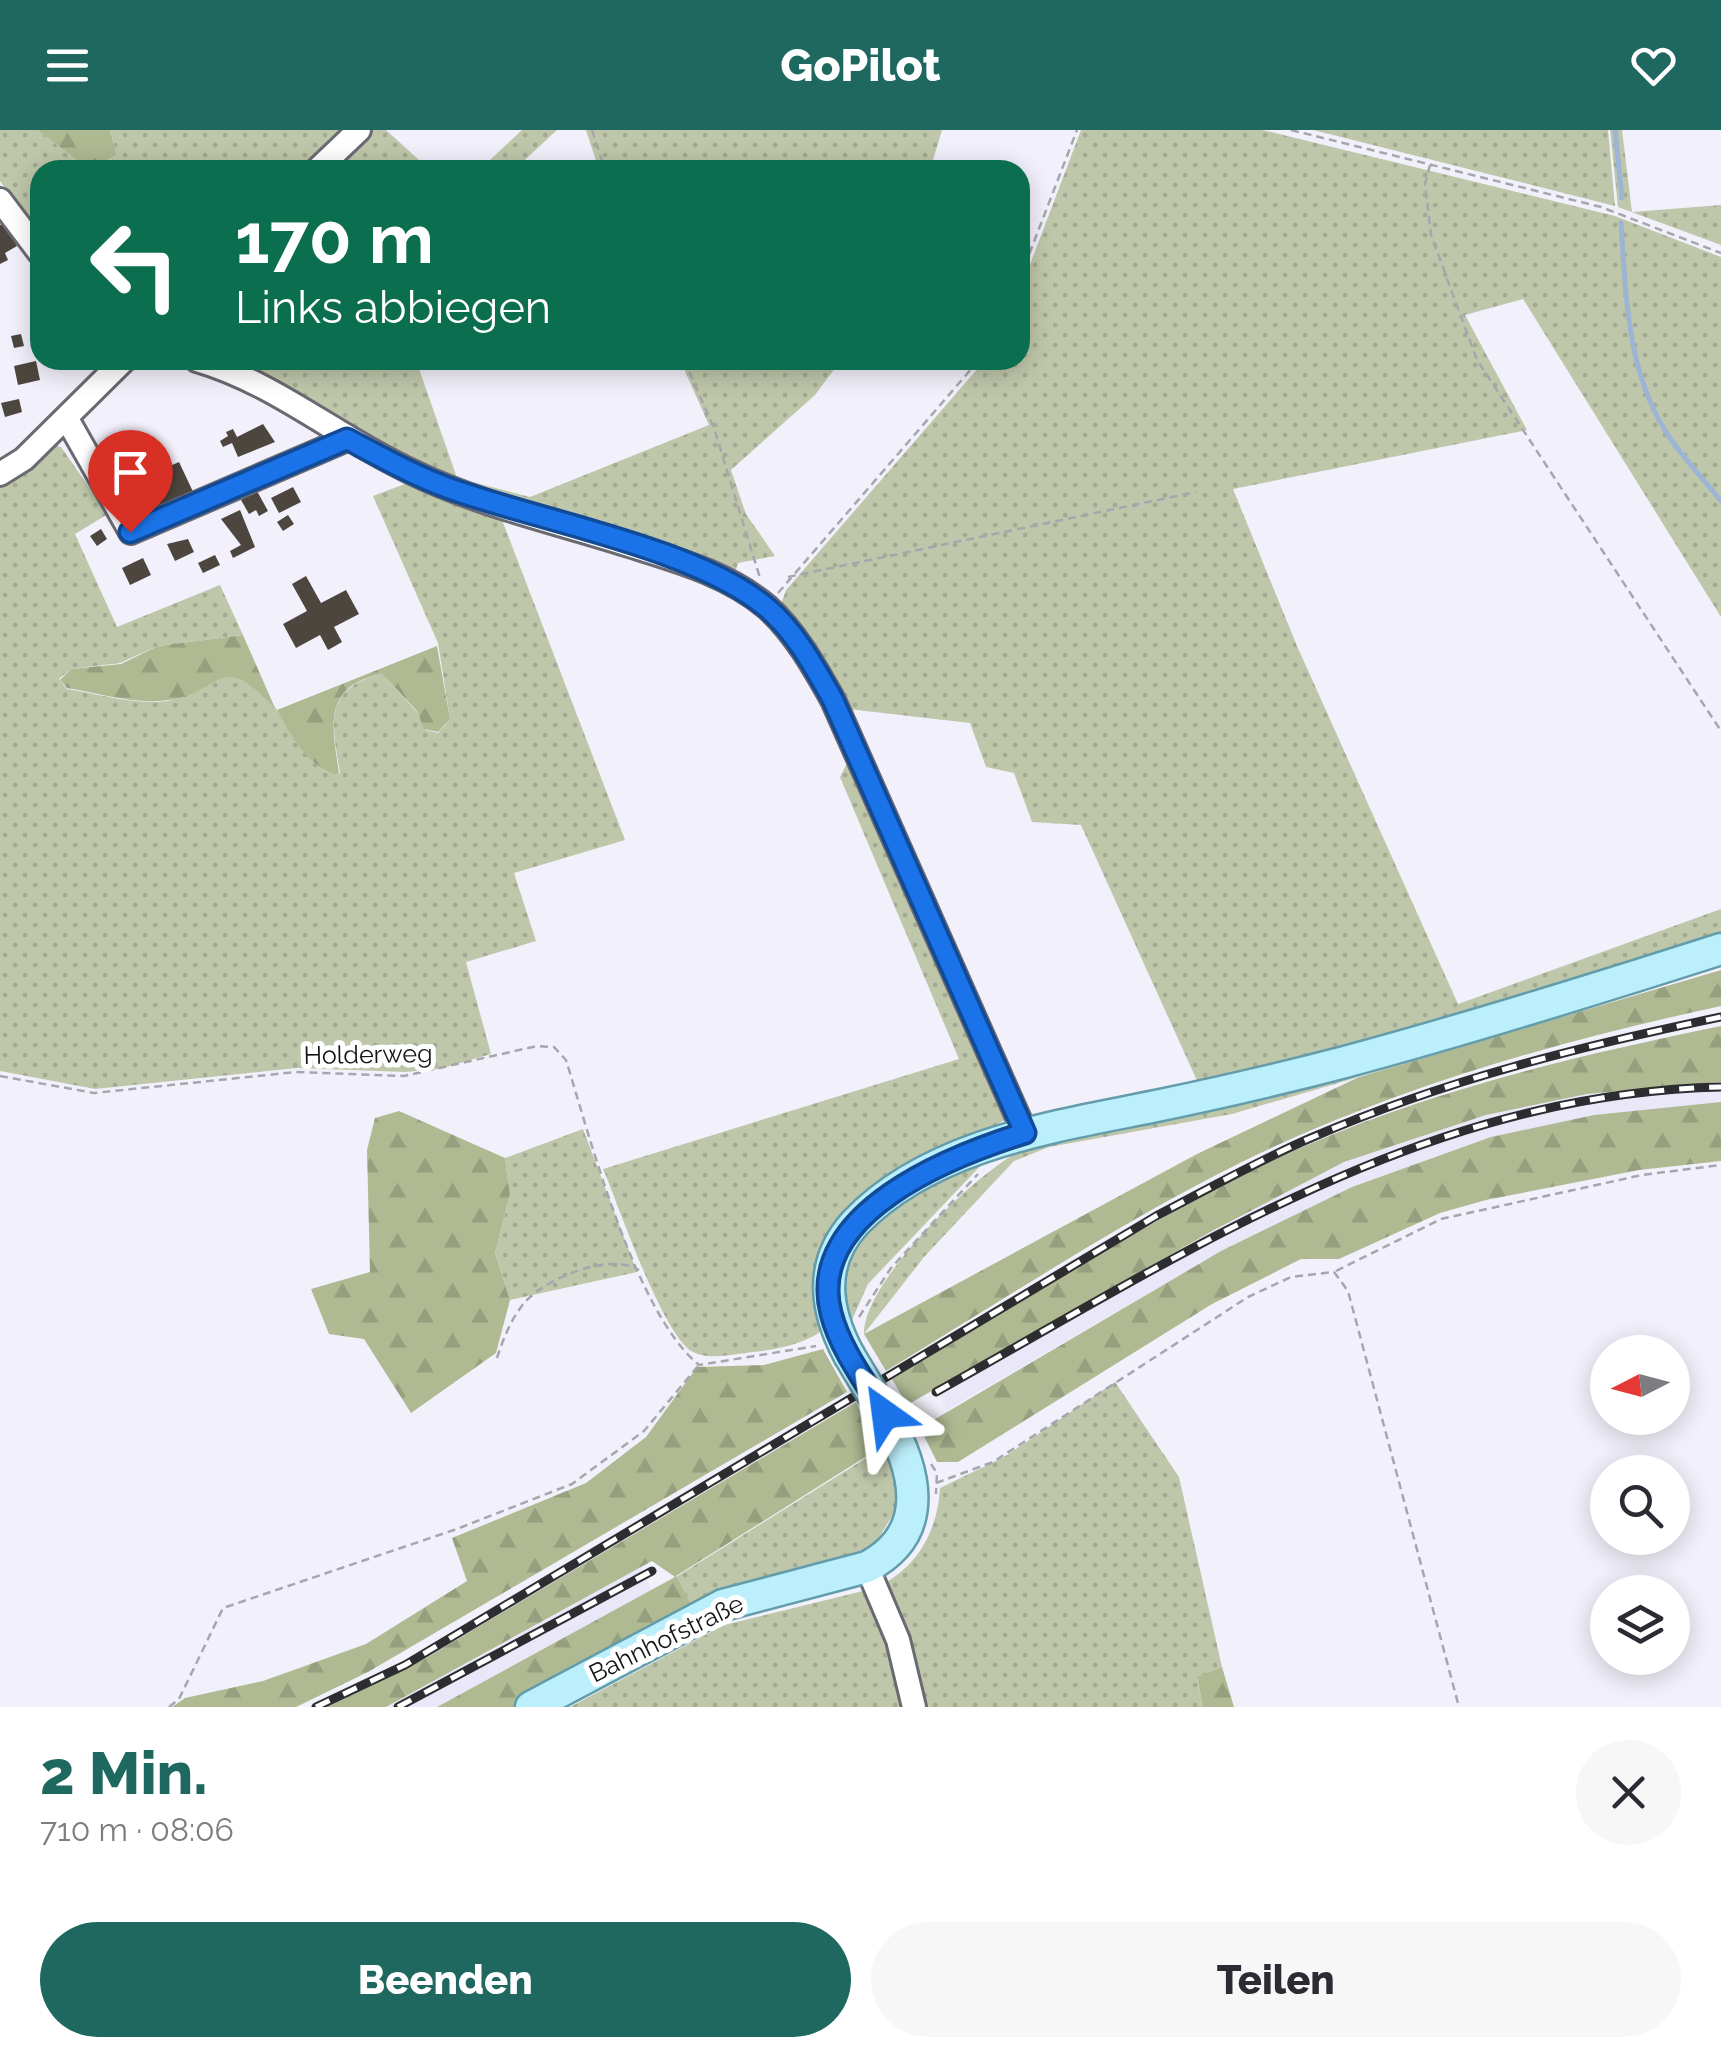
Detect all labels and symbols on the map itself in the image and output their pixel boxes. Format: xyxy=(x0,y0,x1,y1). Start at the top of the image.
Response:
pin xyxy=(88,430,173,533)
street label: Holderweg xyxy=(303,1038,433,1070)
north arrow xyxy=(1590,1335,1690,1435)
position arrow xyxy=(833,1362,937,1466)
street label: Bahnhofstraße xyxy=(584,1588,748,1688)

